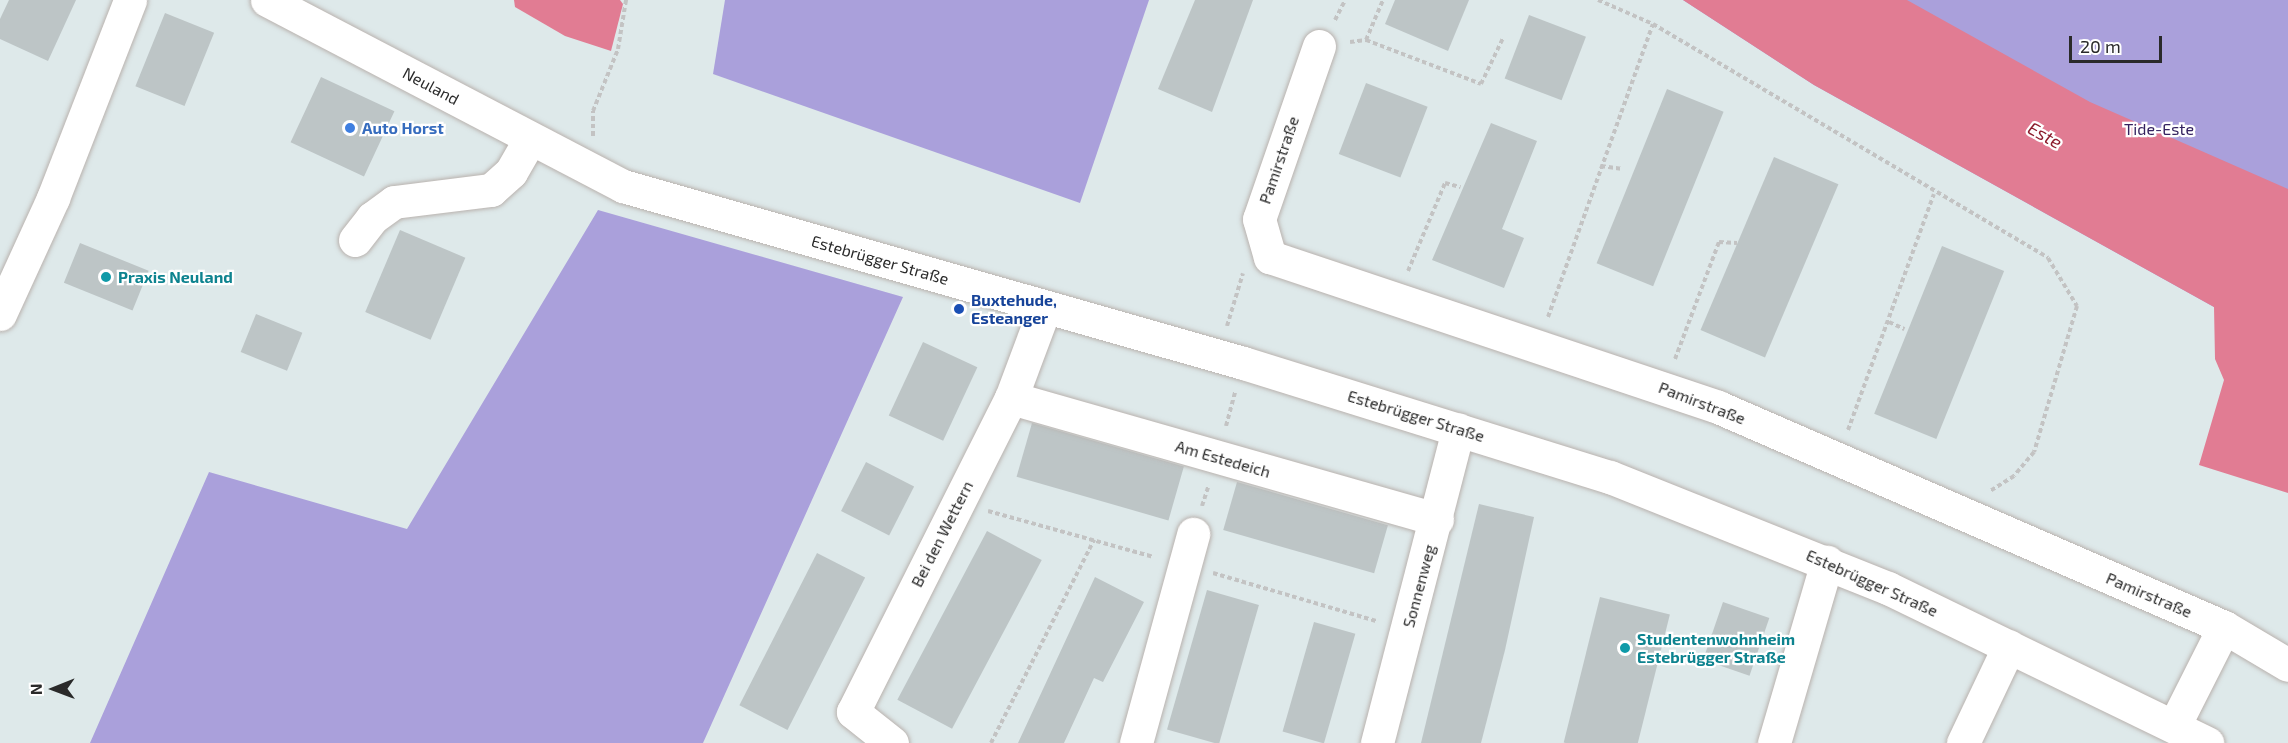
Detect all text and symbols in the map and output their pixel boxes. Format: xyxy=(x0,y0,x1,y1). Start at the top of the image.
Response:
scale bar xyxy=(2072,24,2165,62)
text: 20 m xyxy=(2080,35,2121,57)
street label: Neuland xyxy=(400,63,462,109)
street label: Pamirstraße xyxy=(1255,114,1303,206)
water label: Este xyxy=(2024,117,2066,153)
place label: Auto Horst xyxy=(362,118,444,138)
park label: Tide-Este xyxy=(2124,119,2194,139)
marker: Auto Horst xyxy=(343,121,357,135)
street label: Estebrügger Straße xyxy=(809,231,951,289)
place label: Praxis Neuland xyxy=(118,267,233,287)
marker: Praxis Neuland xyxy=(99,270,113,284)
place label: Buxtehude, Esteanger xyxy=(971,290,1057,328)
marker: Buxtehude, Esteanger xyxy=(952,302,966,316)
street label: Pamirstraße xyxy=(1656,378,1748,428)
street label: Estebrügger Straße xyxy=(1345,386,1487,446)
street label: Am Estedeich xyxy=(1173,436,1273,482)
street label: Bei den Wettern xyxy=(907,478,977,590)
street label: Sonnenweg xyxy=(1399,542,1439,630)
street label: Estebrügger Straße xyxy=(1803,545,1941,621)
street label: Pamirstraße xyxy=(2103,568,2195,622)
place label: Studentenwohnheim Estebrügger Straße xyxy=(1637,629,1795,667)
marker: Studentenwohnheim Estebrügger Straße xyxy=(1618,641,1632,655)
north arrow xyxy=(24,659,84,719)
text: N xyxy=(26,683,45,695)

